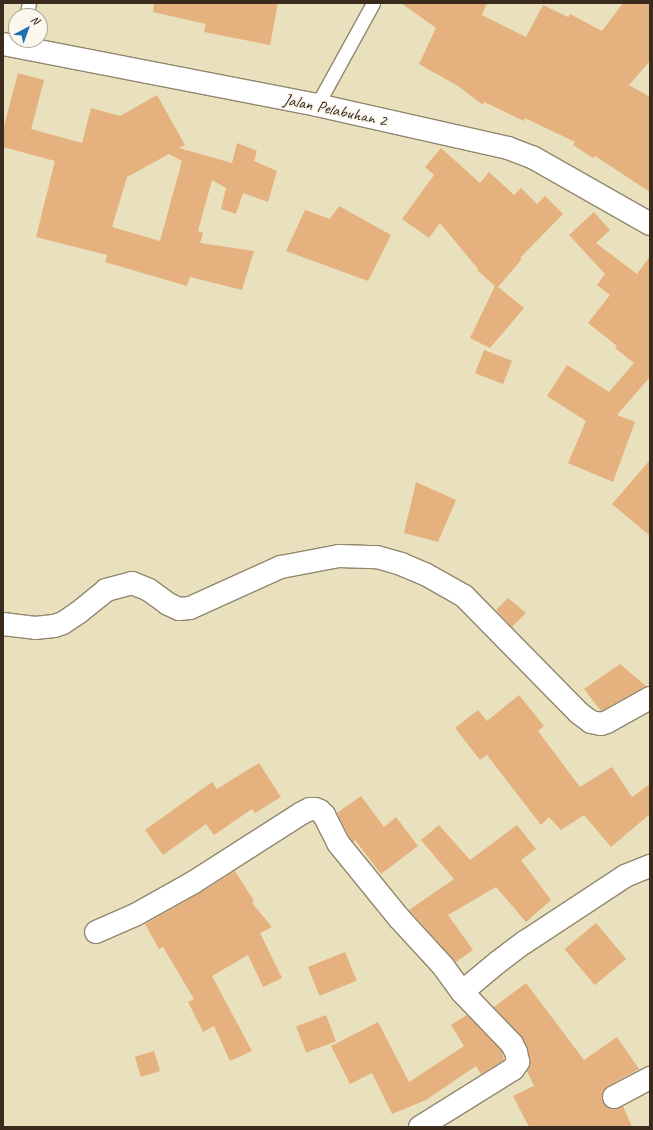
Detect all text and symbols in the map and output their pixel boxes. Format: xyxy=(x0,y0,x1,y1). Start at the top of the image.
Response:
north arrow xyxy=(8,8,48,48)
text: N xyxy=(28,12,42,27)
street label: Jalan Pelabuhan 2 xyxy=(281,89,389,131)

